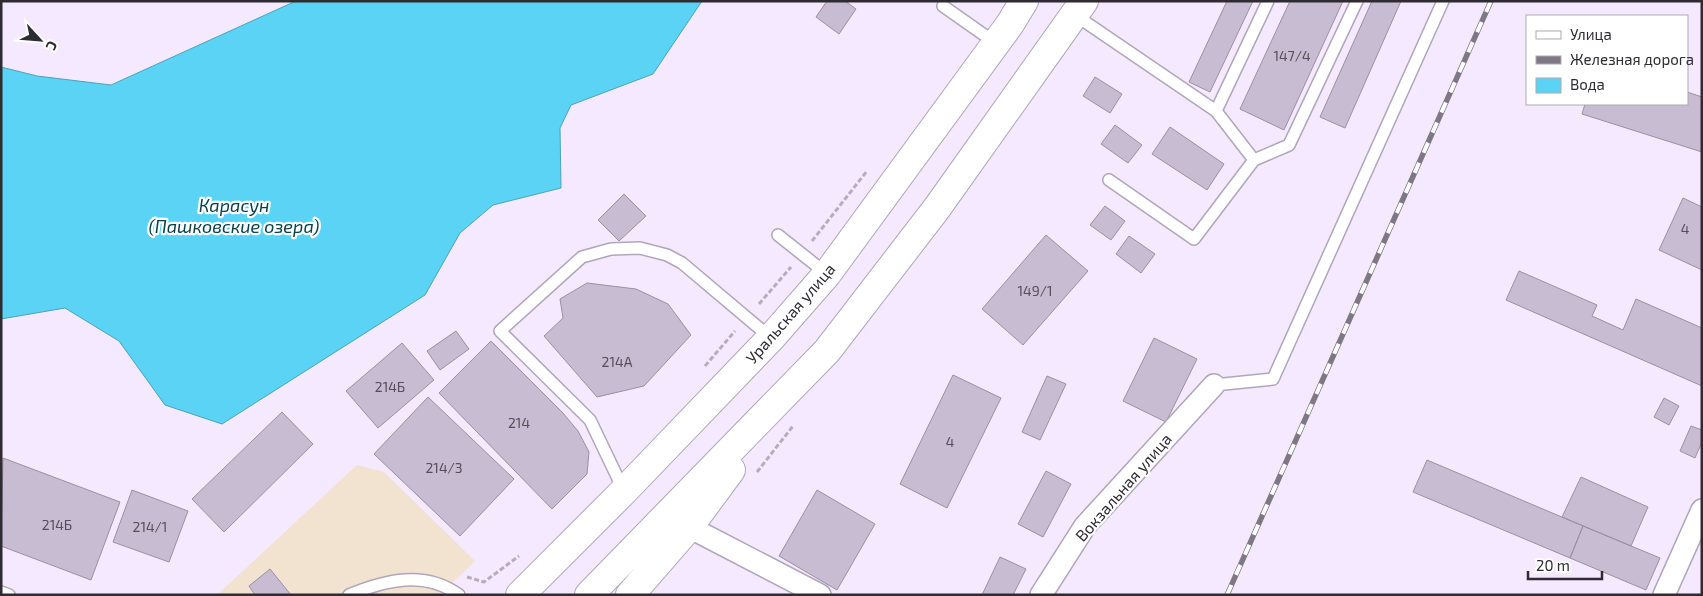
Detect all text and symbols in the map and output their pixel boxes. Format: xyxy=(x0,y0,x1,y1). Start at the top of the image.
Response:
north arrow xyxy=(15,15,65,65)
legend xyxy=(1526,15,1688,105)
text: Улица xyxy=(1570,25,1612,43)
text: С xyxy=(43,38,62,53)
house number: 147/4 xyxy=(1273,47,1311,64)
text: Железная дорога xyxy=(1570,50,1694,68)
text: Вода xyxy=(1570,75,1605,93)
water label: Карасун (Пашковские озера) xyxy=(149,194,320,237)
house number: 4 xyxy=(1681,220,1689,237)
street label: Уральская улица xyxy=(741,259,839,368)
house number: 149/1 xyxy=(1018,282,1053,299)
house number: 214А xyxy=(602,353,633,370)
house number: 214Б xyxy=(375,378,405,395)
house number: 214 xyxy=(508,414,530,431)
street label: Вокзальная улица xyxy=(1071,429,1176,545)
house number: 4 xyxy=(946,433,954,450)
house number: 214/3 xyxy=(425,459,463,476)
house number: 214Б xyxy=(42,516,72,533)
house number: 214/1 xyxy=(133,518,167,535)
scale bar xyxy=(1528,548,1602,580)
text: 20 m xyxy=(1536,556,1570,574)

